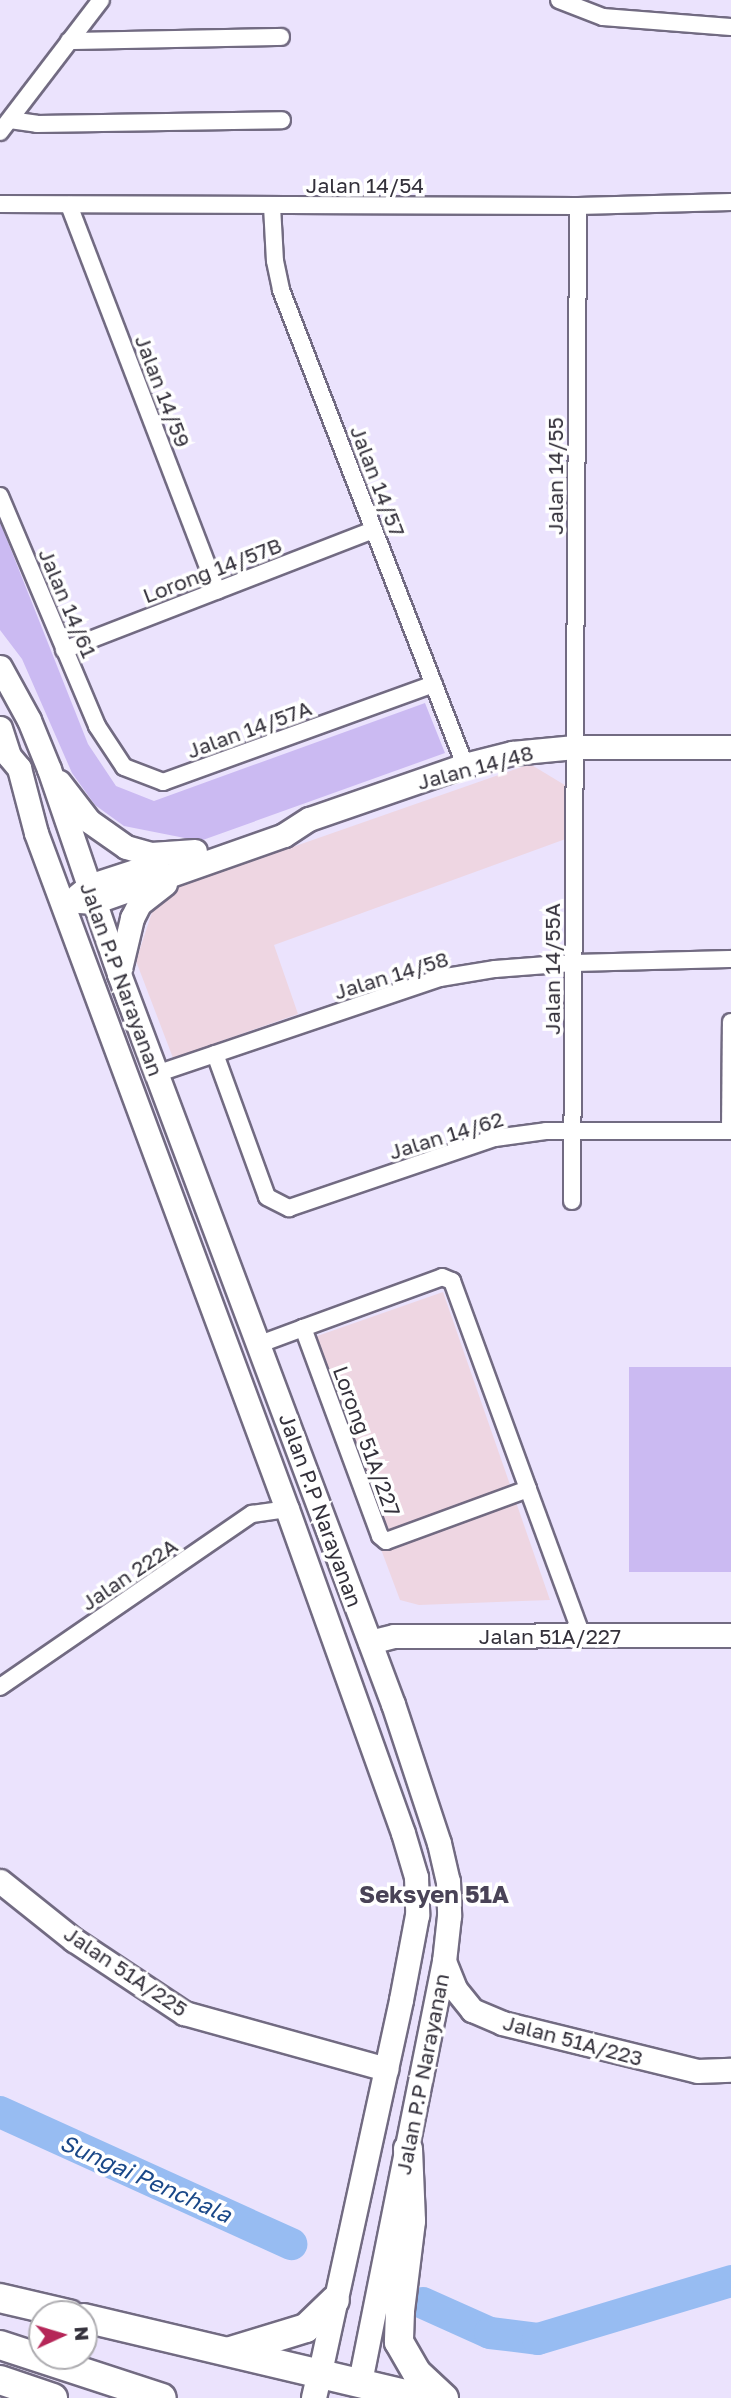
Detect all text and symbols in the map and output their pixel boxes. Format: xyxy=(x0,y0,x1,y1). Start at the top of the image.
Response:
street label: Jalan 14/54 xyxy=(306,172,424,198)
street label: Jalan 14/59 xyxy=(130,331,196,451)
street label: Jalan 14/55 xyxy=(542,417,568,535)
street label: Jalan 14/57 xyxy=(345,422,411,540)
street label: Lorong 14/57B xyxy=(139,532,285,608)
street label: Jalan 14/61 xyxy=(34,545,102,661)
street label: Jalan 14/57A xyxy=(183,695,315,763)
street label: Jalan 14/48 xyxy=(414,739,536,795)
street label: Jalan P.P Narayanan xyxy=(75,879,169,1079)
street label: Jalan 14/55A xyxy=(539,903,565,1035)
street label: Jalan 14/58 xyxy=(331,946,451,1004)
street label: Jalan 14/62 xyxy=(386,1106,506,1164)
street label: Lorong 51A/227 xyxy=(328,1362,406,1520)
street label: Jalan P.P Narayanan xyxy=(274,1410,368,1610)
street label: Jalan 222A xyxy=(76,1533,182,1615)
street label: Jalan 51A/227 xyxy=(479,1623,621,1649)
district label: Seksyen 51A xyxy=(359,1880,509,1908)
street label: Jalan 51A/225 xyxy=(60,1920,192,2022)
street label: Jalan P.P Narayanan xyxy=(390,1971,454,2177)
street label: Jalan 51A/223 xyxy=(500,2009,646,2071)
water label: Sungai Penchala xyxy=(56,2128,236,2228)
north arrow xyxy=(28,2300,98,2370)
text: N xyxy=(70,2326,94,2342)

